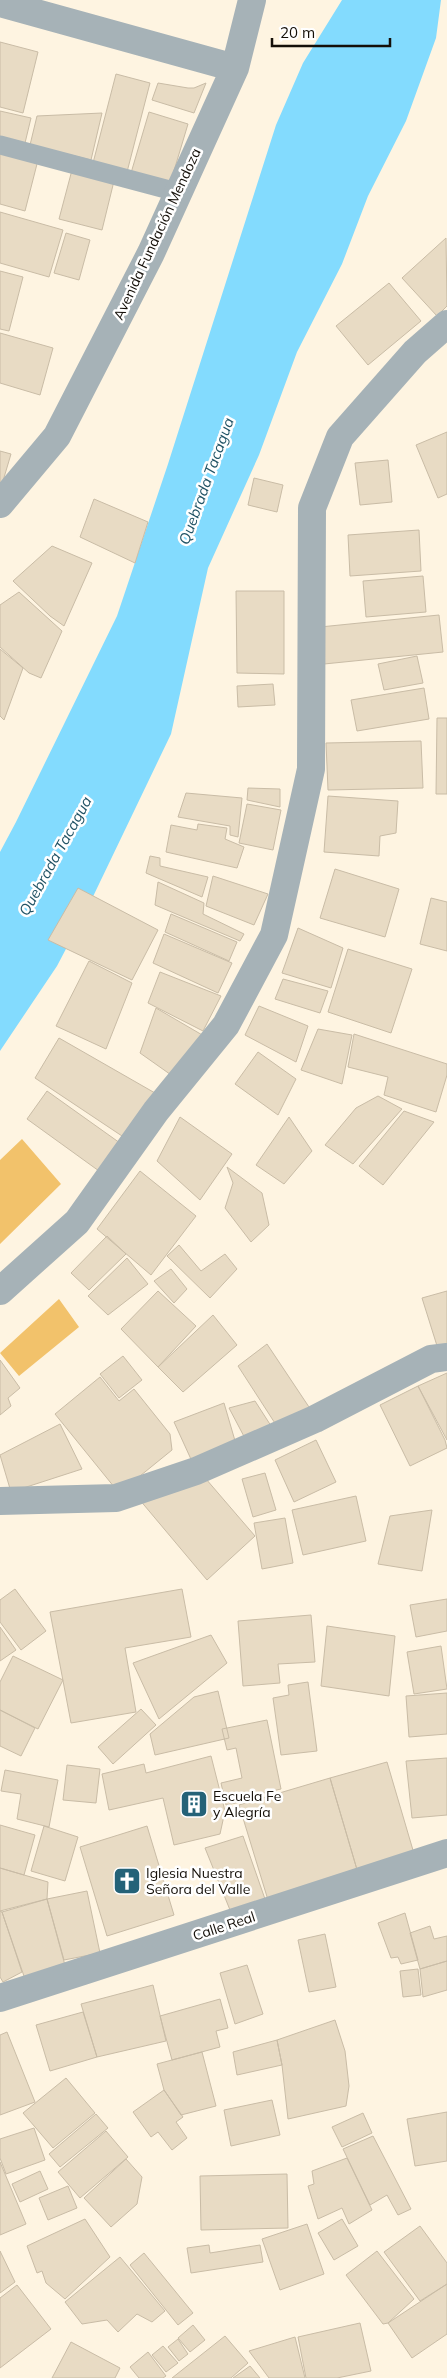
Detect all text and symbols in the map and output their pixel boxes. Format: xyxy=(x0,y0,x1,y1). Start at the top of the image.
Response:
scale bar xyxy=(272,15,390,47)
text: 20 m xyxy=(280,23,315,42)
street label: Avenida Fundación Mendoza xyxy=(109,145,205,323)
water label: Quebrada Tacagua xyxy=(174,415,238,547)
water label: Quebrada Tacagua xyxy=(14,793,96,919)
place label: Escuela Fe y Alegría xyxy=(213,1787,281,1821)
building icon: Escuela Fe y Alegría xyxy=(179,1789,209,1819)
place label: Iglesia Nuestra Señora del Valle xyxy=(146,1864,250,1898)
church icon: Iglesia Nuestra Señora del Valle xyxy=(112,1866,142,1896)
street label: Calle Real xyxy=(191,1907,257,1945)

